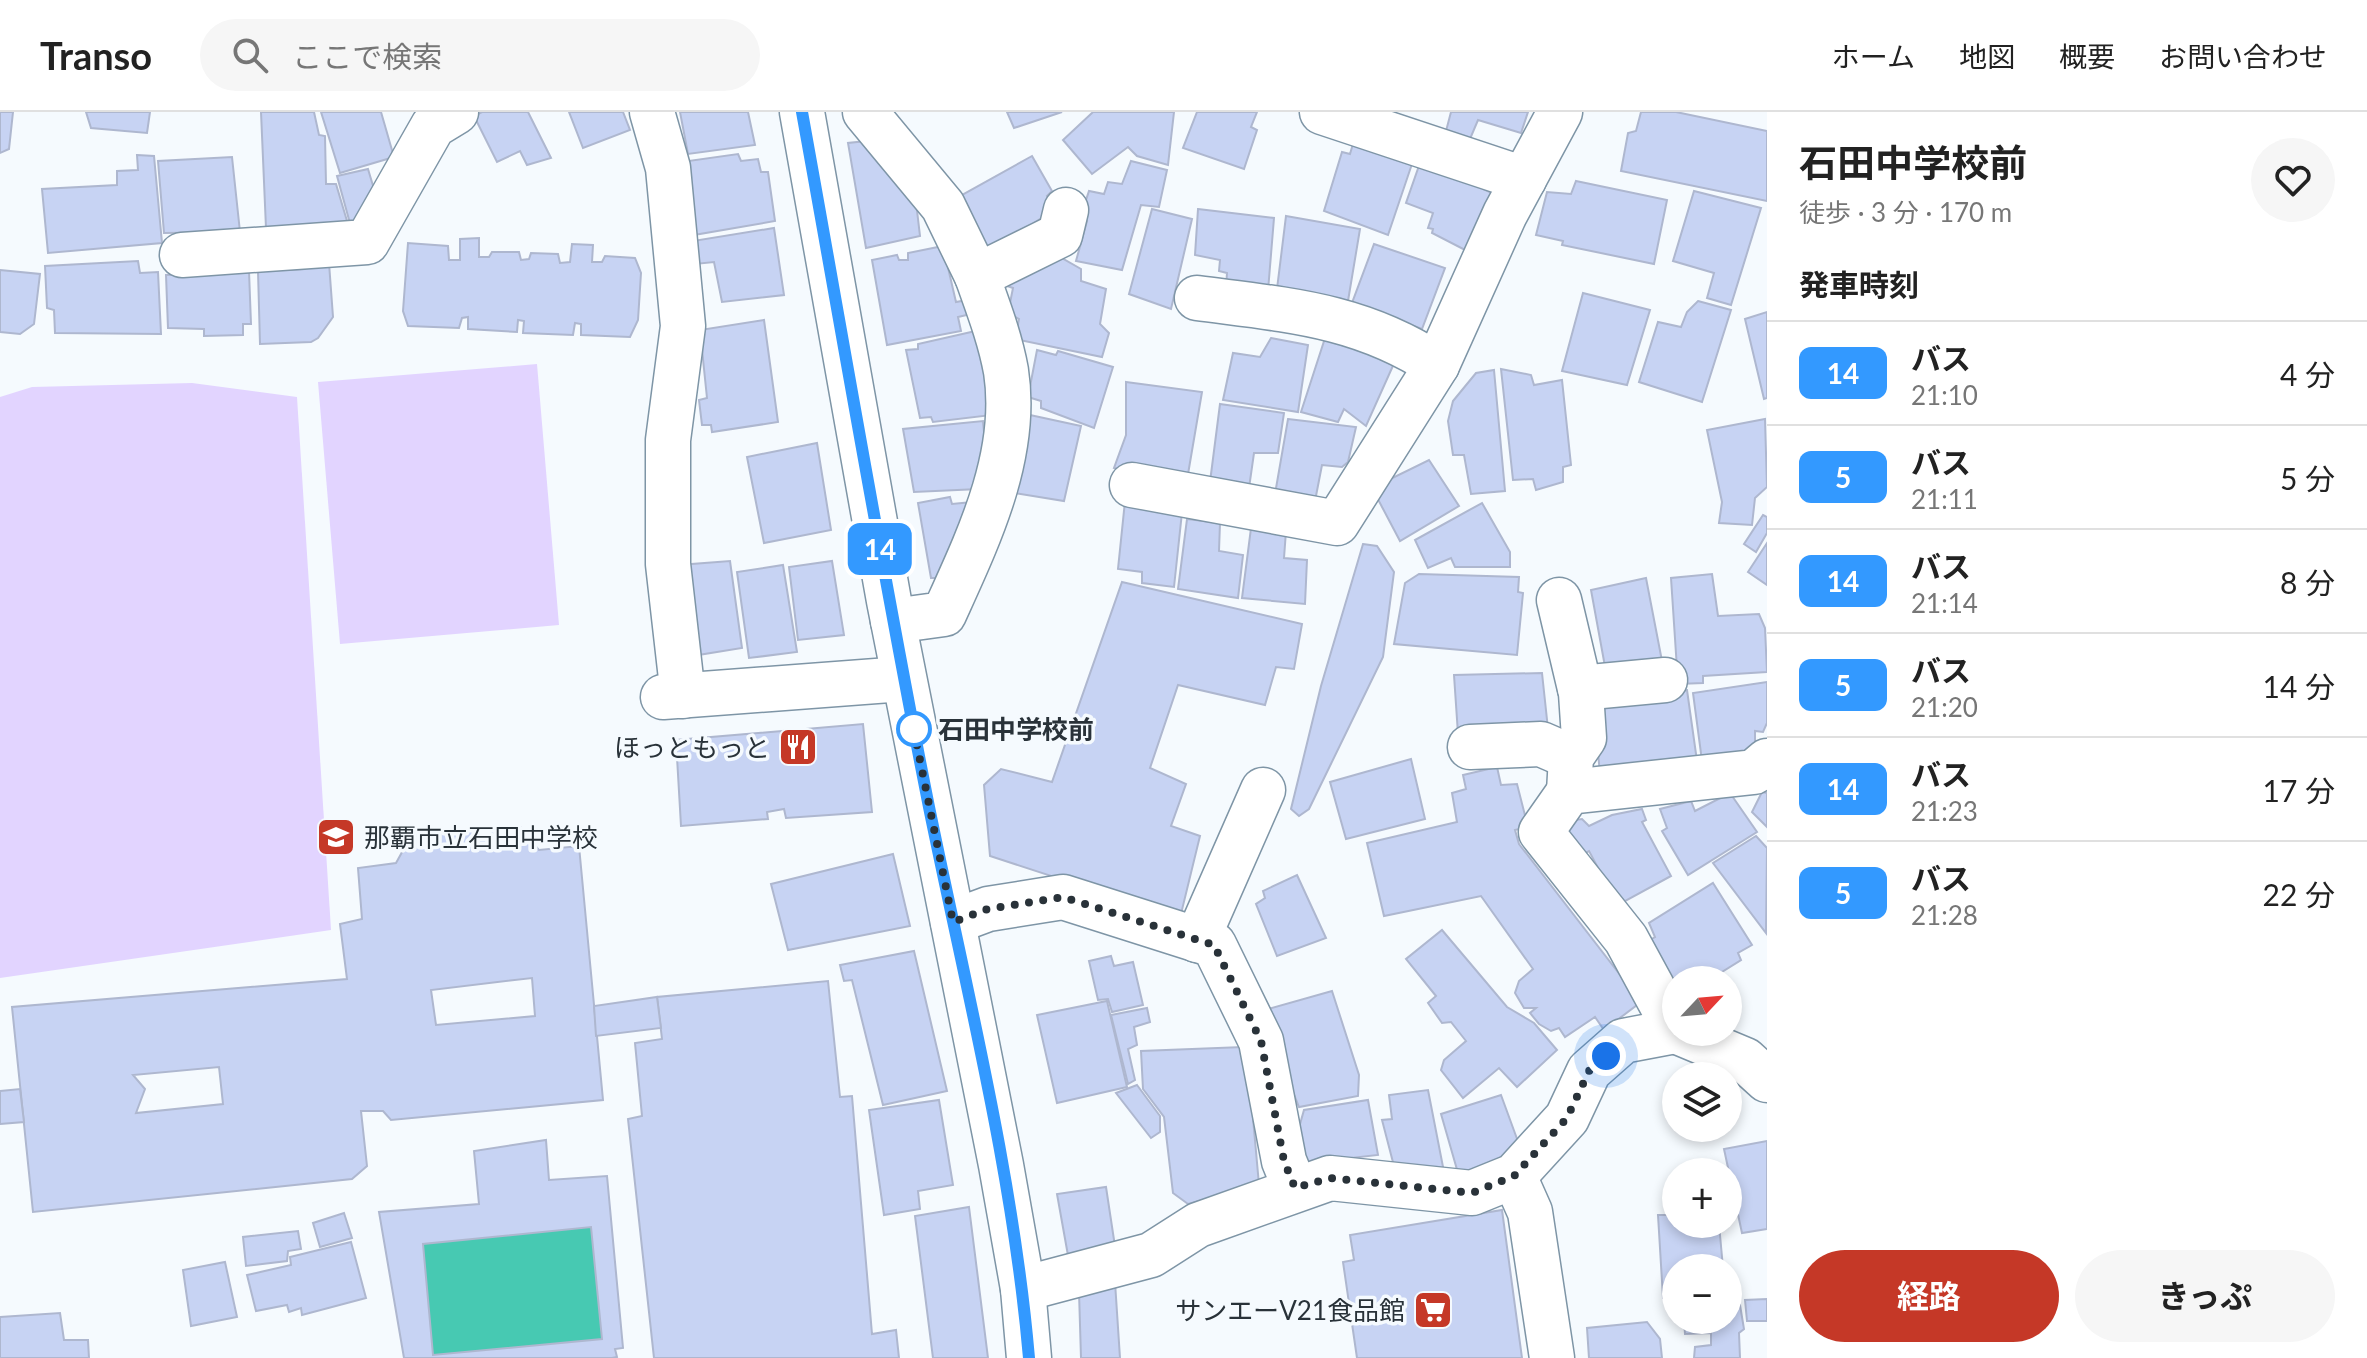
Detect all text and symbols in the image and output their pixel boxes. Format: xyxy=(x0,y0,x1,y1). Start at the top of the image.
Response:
search box xyxy=(200,19,760,91)
text: Transo xyxy=(40,32,152,78)
icon: search xyxy=(228,33,272,77)
text: ここで検索 xyxy=(292,38,442,74)
text: ホーム xyxy=(1832,39,1915,73)
text: 地図 xyxy=(1959,39,2015,73)
text: 概要 xyxy=(2059,39,2115,73)
text: お問い合わせ xyxy=(2159,39,2327,73)
button: heart xyxy=(2251,138,2335,222)
text: 石田中学校前 xyxy=(1799,139,2027,185)
text: 徒歩 · 3 分 · 170 m xyxy=(1799,196,2012,228)
text: 発車時刻 xyxy=(1799,266,1919,302)
text: バス xyxy=(1911,340,1971,376)
text: 14 xyxy=(1827,356,1859,390)
text: 4 分 xyxy=(2280,356,2335,392)
text: 21:10 xyxy=(1911,379,1978,411)
text: バス xyxy=(1911,444,1971,480)
text: 5 xyxy=(1835,460,1851,494)
text: 5 分 xyxy=(2280,460,2335,496)
text: 21:11 xyxy=(1911,483,1978,515)
line badge: 14 xyxy=(844,523,916,575)
text: 14 xyxy=(864,532,896,566)
text: バス xyxy=(1911,548,1971,584)
text: 14 xyxy=(1827,564,1859,598)
text: 8 分 xyxy=(2280,564,2335,600)
text: 21:14 xyxy=(1911,587,1978,619)
text: バス xyxy=(1911,652,1971,688)
text: 5 xyxy=(1835,668,1851,702)
text: 14 分 xyxy=(2263,668,2335,704)
text: 21:20 xyxy=(1911,691,1978,723)
marker: 石田中学校前 xyxy=(897,712,931,746)
place label: 石田中学校前 xyxy=(938,713,1094,745)
restaurant icon: ほっともっと xyxy=(777,726,819,768)
place label: ほっともっと xyxy=(614,731,770,763)
text: バス xyxy=(1911,756,1971,792)
text: 14 xyxy=(1827,772,1859,806)
text: 17 分 xyxy=(2263,772,2335,808)
text: 21:23 xyxy=(1911,795,1978,827)
school or university icon: 那覇市立石田中学校 xyxy=(315,816,357,858)
place label: 那覇市立石田中学校 xyxy=(364,821,598,853)
text: バス xyxy=(1911,860,1971,896)
text: 5 xyxy=(1835,876,1851,910)
text: 22 分 xyxy=(2263,876,2335,912)
text: 21:28 xyxy=(1911,899,1978,931)
north arrow xyxy=(1662,966,1742,1046)
map controls xyxy=(1662,966,1742,1334)
your location xyxy=(1586,1036,1626,1076)
button: layers xyxy=(1662,1062,1742,1142)
button: + xyxy=(1662,1158,1742,1238)
button: 経路 xyxy=(1799,1250,2059,1342)
button: きっぷ xyxy=(2075,1250,2335,1342)
button: − xyxy=(1662,1254,1742,1334)
supermarket icon: サンエーV21食品館 xyxy=(1412,1289,1454,1331)
place label: サンエーV21食品館 xyxy=(1175,1294,1405,1326)

